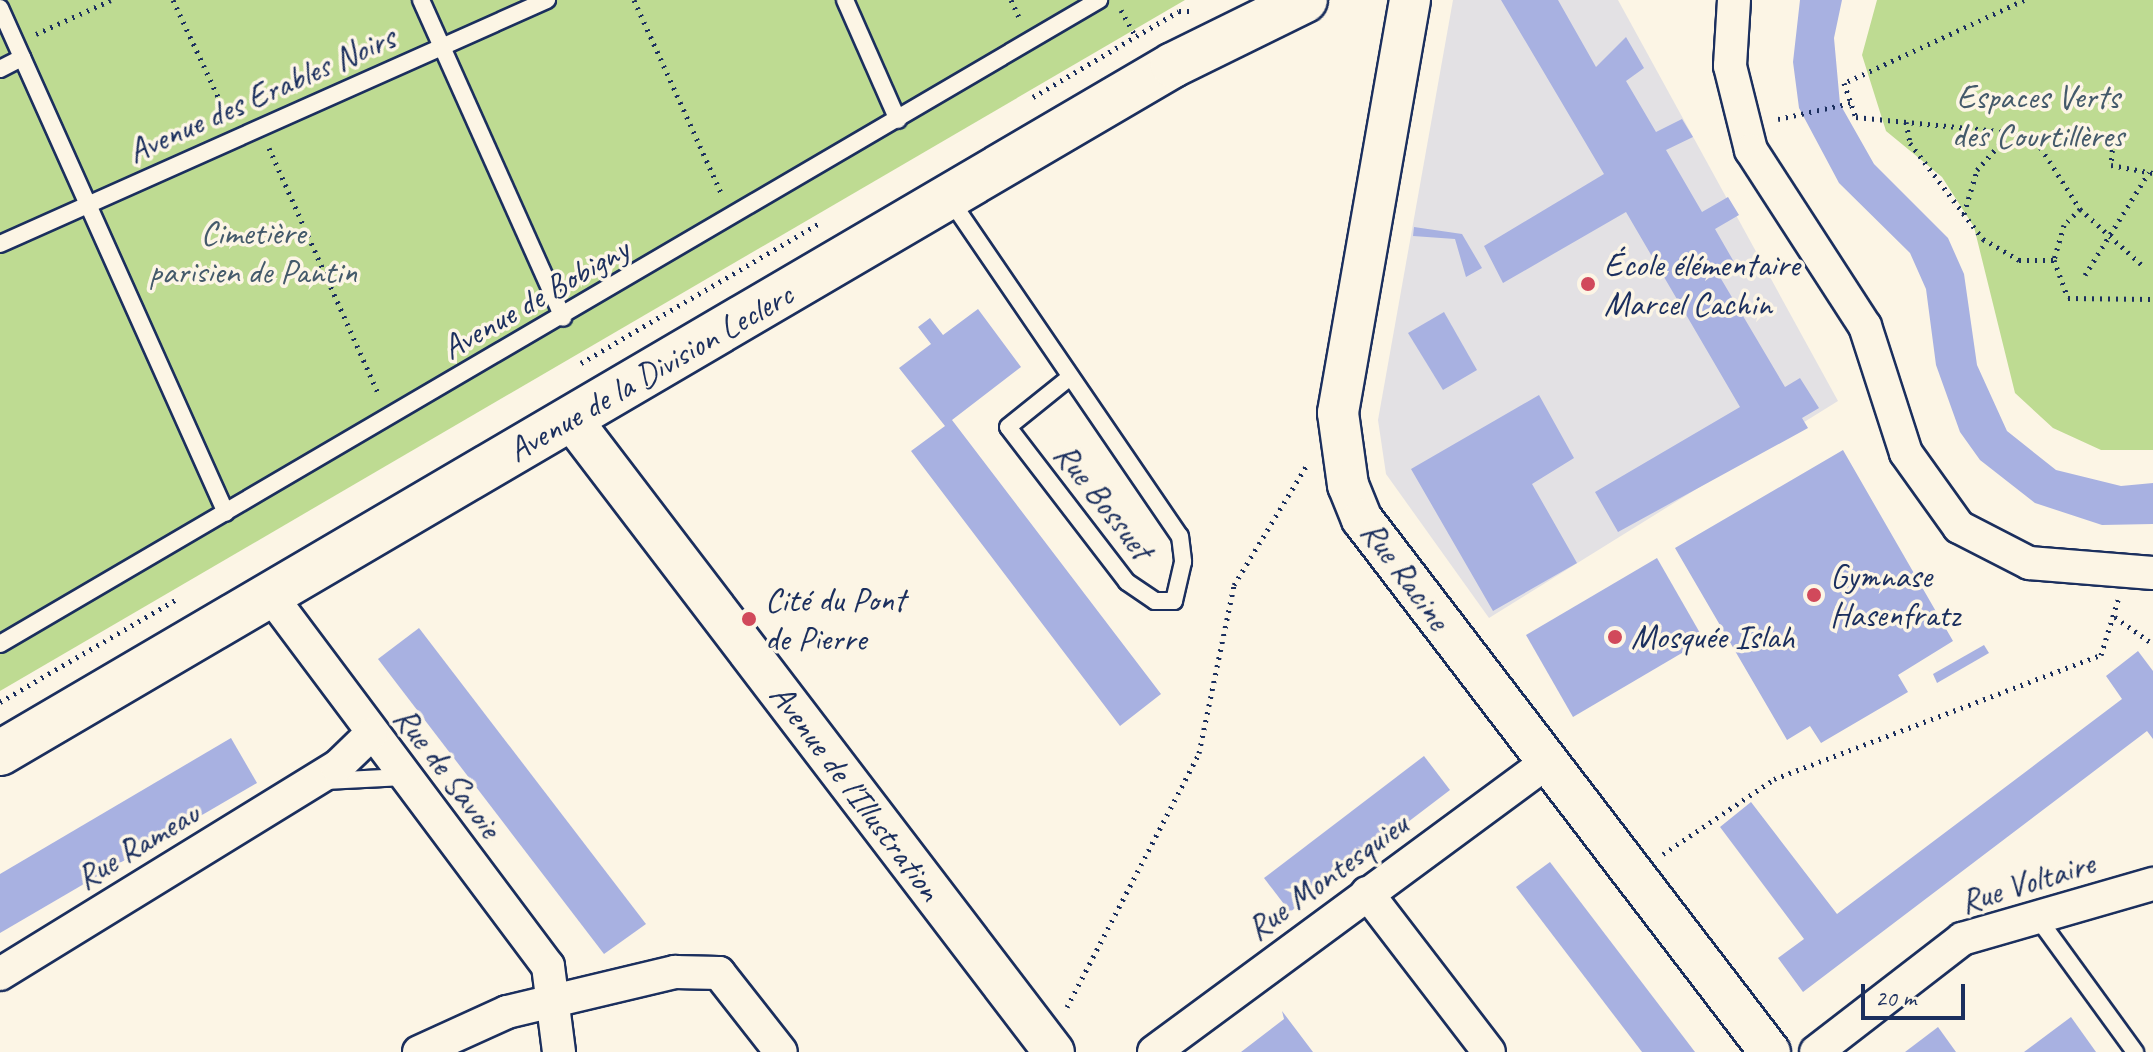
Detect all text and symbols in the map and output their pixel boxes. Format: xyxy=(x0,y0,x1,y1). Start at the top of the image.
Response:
street label: Avenue des Erables Noirs xyxy=(120,16,402,172)
park label: Espaces Verts des Courtillères xyxy=(1952,76,2124,156)
park label: Cimetière parisien de Pantin xyxy=(149,212,357,292)
street label: Avenue de Bobigny xyxy=(434,228,636,368)
place label: École élémentaire Marcel Cachin xyxy=(1604,244,1799,324)
street label: Avenue de la Division Leclerc xyxy=(499,273,801,471)
marker: École élémentaire Marcel Cachin xyxy=(1579,275,1597,293)
street label: Rue Bossuet xyxy=(1046,435,1162,567)
street label: Rue Racine xyxy=(1352,512,1460,638)
place label: Gymnase Hasenfratz xyxy=(1830,555,1960,634)
place label: Cité du Pont de Pierre xyxy=(765,579,905,658)
marker: Gymnase Hasenfratz xyxy=(1805,586,1823,604)
marker: Cité du Pont de Pierre xyxy=(740,610,758,628)
place label: Mosquée Islah xyxy=(1631,617,1796,657)
marker: Mosquée Islah xyxy=(1606,628,1624,646)
street label: Avenue de l'Illustration xyxy=(761,676,951,908)
street label: Rue de Savoie xyxy=(386,699,510,845)
street label: Rue Rameau xyxy=(67,792,207,898)
street label: Rue Montesquieu xyxy=(1238,804,1416,948)
street label: Rue Voltaire xyxy=(1956,842,2098,922)
scale bar xyxy=(1865,968,1969,1018)
text: 20 m xyxy=(1875,983,1916,1013)

